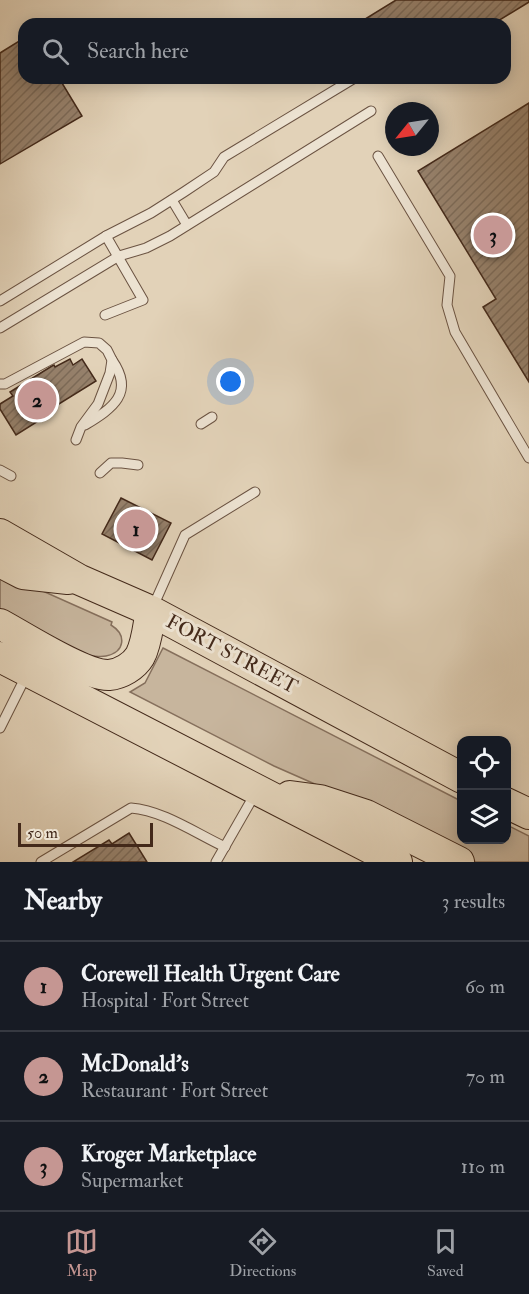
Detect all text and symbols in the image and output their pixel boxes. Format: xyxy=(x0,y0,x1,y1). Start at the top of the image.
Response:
search box xyxy=(18,18,511,84)
icon: search xyxy=(39,35,72,68)
text: Search here xyxy=(87,37,189,65)
north arrow xyxy=(385,102,439,156)
pin: 3 xyxy=(474,212,512,258)
your location xyxy=(216,367,245,396)
pin: 2 xyxy=(18,378,57,422)
pin: 1 xyxy=(116,506,156,552)
street label: FORT STREET xyxy=(162,609,302,699)
map controls xyxy=(457,736,511,844)
button: locate xyxy=(457,736,511,790)
button: layers xyxy=(457,790,511,844)
scale bar xyxy=(18,820,153,848)
text: 50 m xyxy=(27,823,58,843)
text: Nearby xyxy=(24,885,102,917)
text: 3 results xyxy=(442,889,505,914)
text: Corewell Health Urgent Care xyxy=(81,960,340,988)
text: 1 xyxy=(40,974,47,999)
text: 60 m xyxy=(465,974,505,999)
text: Hospital · Fort Street xyxy=(81,988,249,1013)
text: McDonald's xyxy=(81,1050,189,1078)
text: 2 xyxy=(38,1064,49,1089)
text: 70 m xyxy=(466,1064,505,1089)
text: Restaurant · Fort Street xyxy=(81,1078,268,1103)
text: Kroger Marketplace xyxy=(81,1140,257,1168)
text: 3 xyxy=(40,1154,47,1179)
text: 110 m xyxy=(461,1154,505,1179)
text: Supermarket xyxy=(81,1168,184,1193)
tab: Map xyxy=(65,1225,98,1281)
tab: Directions xyxy=(229,1225,296,1281)
tab: Saved xyxy=(427,1225,464,1281)

